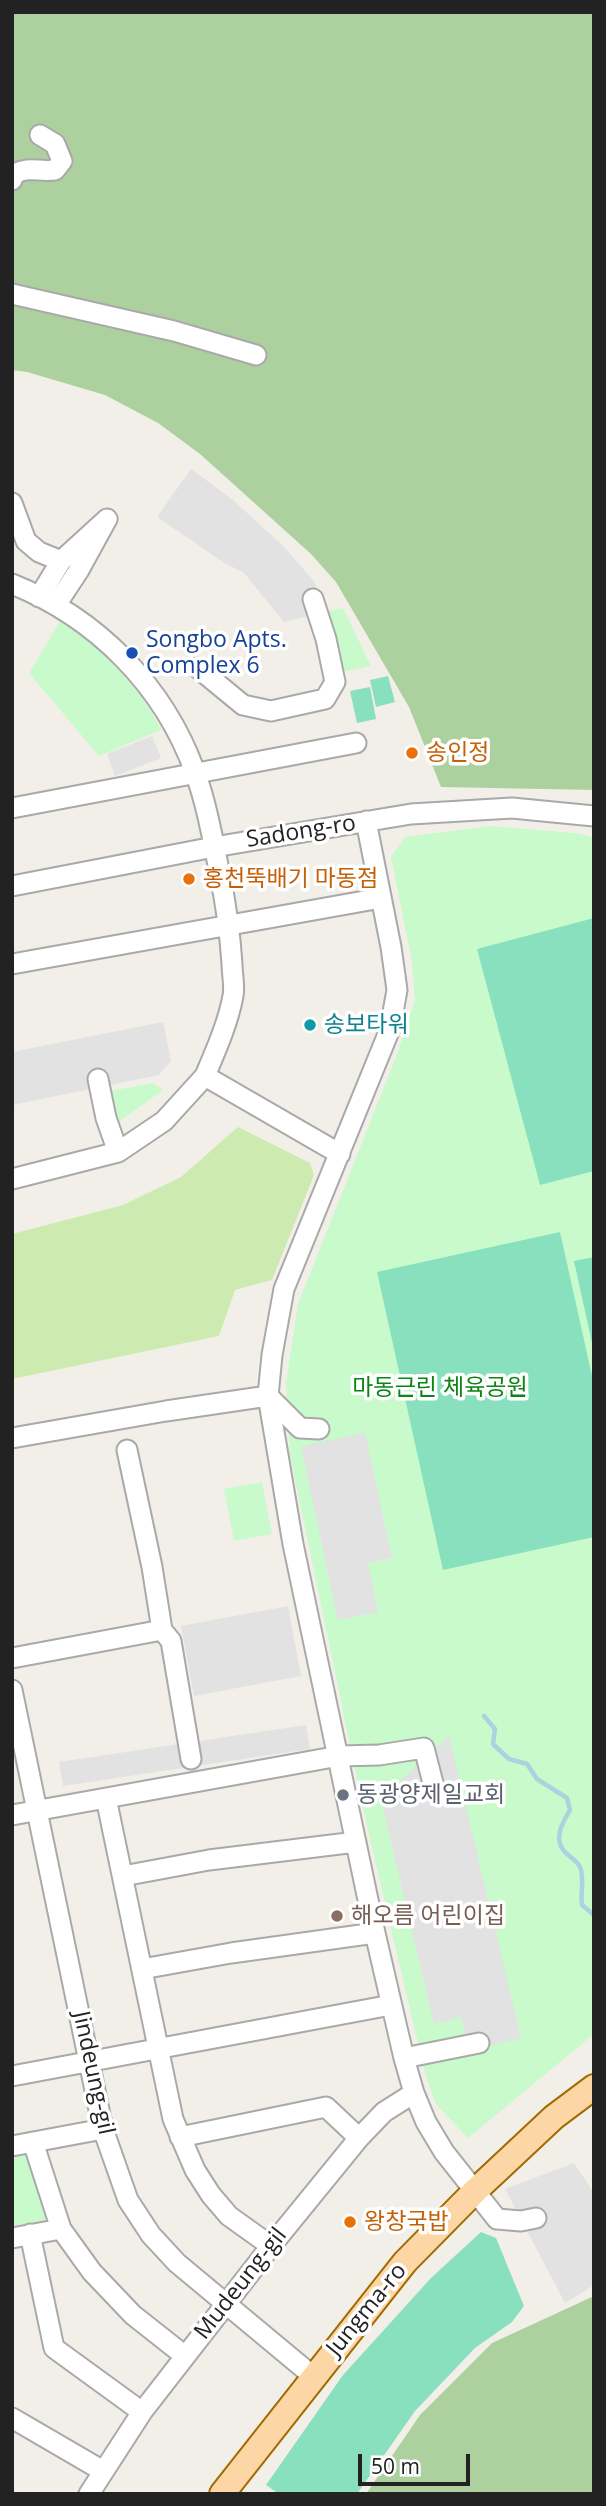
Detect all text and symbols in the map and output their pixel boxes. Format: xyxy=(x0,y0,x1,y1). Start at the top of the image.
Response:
place label: Songbo Apts. Complex 6 xyxy=(146,626,287,680)
marker: Songbo Apts. Complex 6 xyxy=(124,645,140,661)
place label: 송인정 xyxy=(426,739,489,767)
marker: 송인정 xyxy=(404,745,420,761)
street label: Sadong-ro xyxy=(244,810,358,854)
place label: 홍천뚝배기 마동점 xyxy=(203,865,378,893)
marker: 홍천뚝배기 마동점 xyxy=(181,871,197,887)
place label: 송보타워 xyxy=(324,1011,409,1039)
marker: 송보타워 xyxy=(302,1017,318,1033)
park label: 마동근린 체육공원 xyxy=(352,1374,528,1402)
place label: 동광양제일교회 xyxy=(357,1781,505,1809)
marker: 동광양제일교회 xyxy=(335,1787,351,1803)
place label: 해오름 어린이집 xyxy=(351,1902,505,1930)
marker: 해오름 어린이집 xyxy=(329,1908,345,1924)
street label: Jindeung-gil xyxy=(66,2009,120,2137)
place label: 왕창국밥 xyxy=(364,2208,449,2236)
marker: 왕창국밥 xyxy=(342,2214,358,2230)
street label: Mudeung-gil xyxy=(189,2223,293,2345)
street label: Jungma-ro xyxy=(321,2258,413,2362)
scale bar xyxy=(361,2440,473,2484)
text: 50 m xyxy=(371,2452,420,2480)

